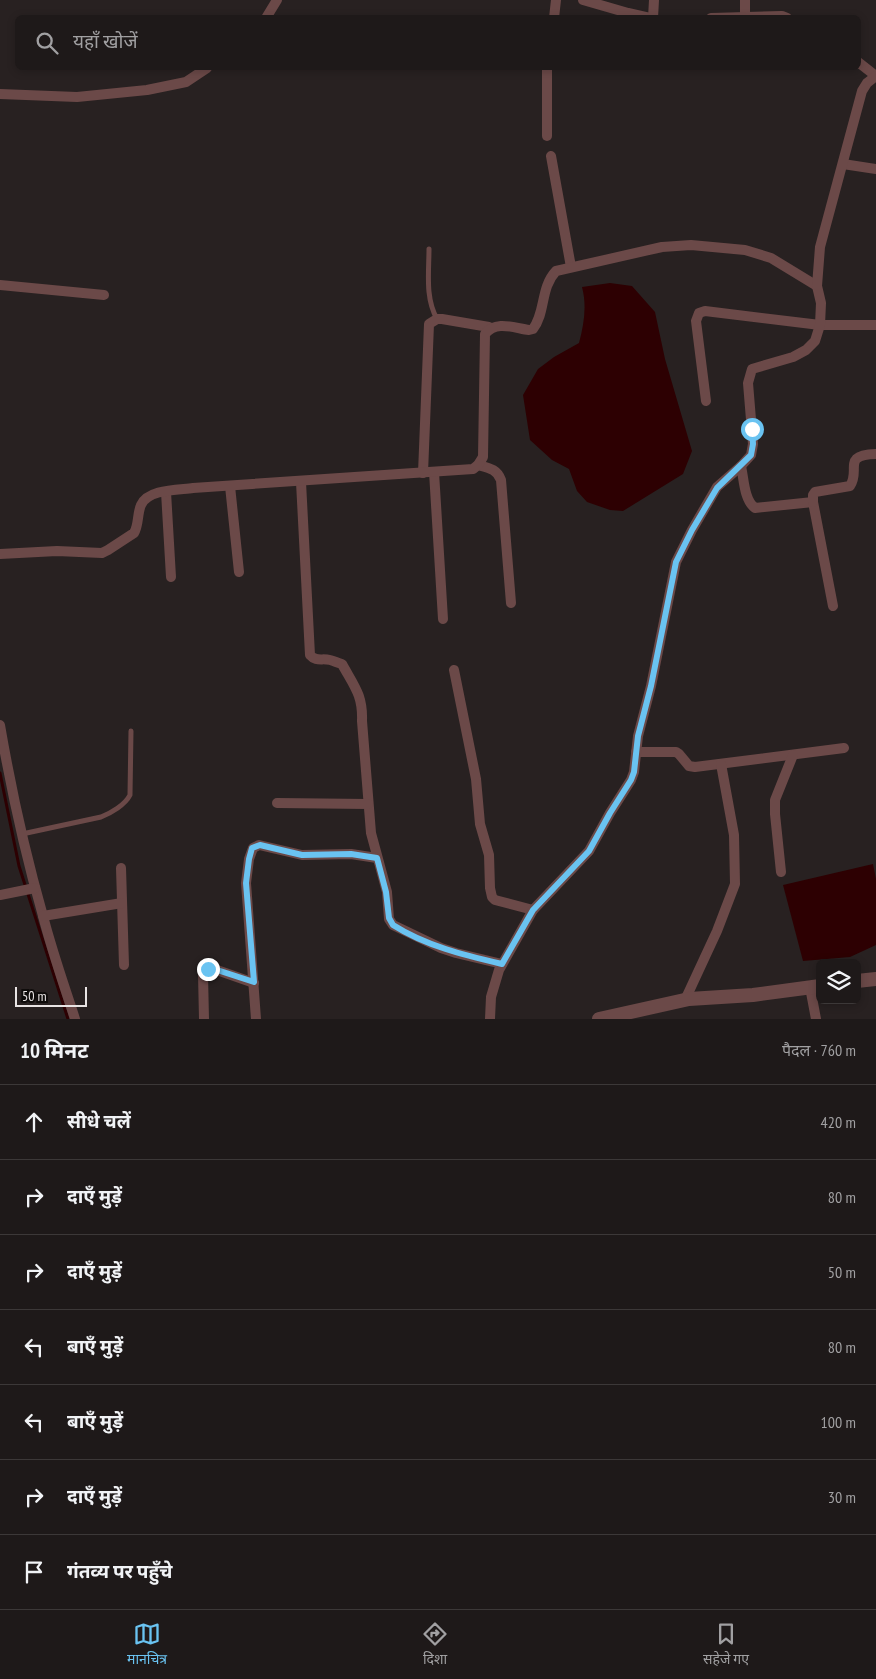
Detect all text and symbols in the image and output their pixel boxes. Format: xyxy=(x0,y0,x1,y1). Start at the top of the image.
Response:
search box xyxy=(15,15,861,70)
icon: search xyxy=(33,29,61,57)
text: यहाँ खोजें xyxy=(73,29,138,53)
route start xyxy=(741,418,764,441)
route end xyxy=(197,958,220,981)
map controls xyxy=(816,959,861,1004)
button: layers xyxy=(816,959,861,1004)
scale bar xyxy=(15,984,88,1007)
text: 50 m xyxy=(22,987,47,1005)
text: 10 मिनट xyxy=(20,1037,88,1064)
text: पैदल · 760 m xyxy=(782,1040,856,1060)
icon: ahead xyxy=(20,1108,48,1136)
text: सीधे चलें xyxy=(67,1109,131,1133)
text: 420 m xyxy=(821,1112,856,1132)
icon: right xyxy=(20,1183,48,1211)
text: दाएँ मुड़ें xyxy=(67,1184,122,1208)
text: 80 m xyxy=(828,1187,856,1207)
icon: right xyxy=(20,1258,48,1286)
text: दाएँ मुड़ें xyxy=(67,1259,122,1283)
text: 50 m xyxy=(828,1262,856,1282)
icon: left xyxy=(20,1333,48,1361)
text: बाएँ मुड़ें xyxy=(67,1334,123,1358)
text: 80 m xyxy=(828,1337,856,1357)
icon: left xyxy=(20,1408,48,1436)
text: बाएँ मुड़ें xyxy=(67,1409,123,1433)
text: 100 m xyxy=(821,1412,856,1432)
icon: right xyxy=(20,1483,48,1511)
text: दाएँ मुड़ें xyxy=(67,1484,122,1508)
text: 30 m xyxy=(828,1487,856,1507)
icon: arrive xyxy=(20,1558,48,1586)
text: गंतव्य पर पहुँचे xyxy=(67,1559,172,1583)
tab: मानचित्र xyxy=(127,1620,167,1670)
tab: दिशा xyxy=(421,1620,449,1670)
tab: सहेजे गए xyxy=(703,1620,749,1670)

